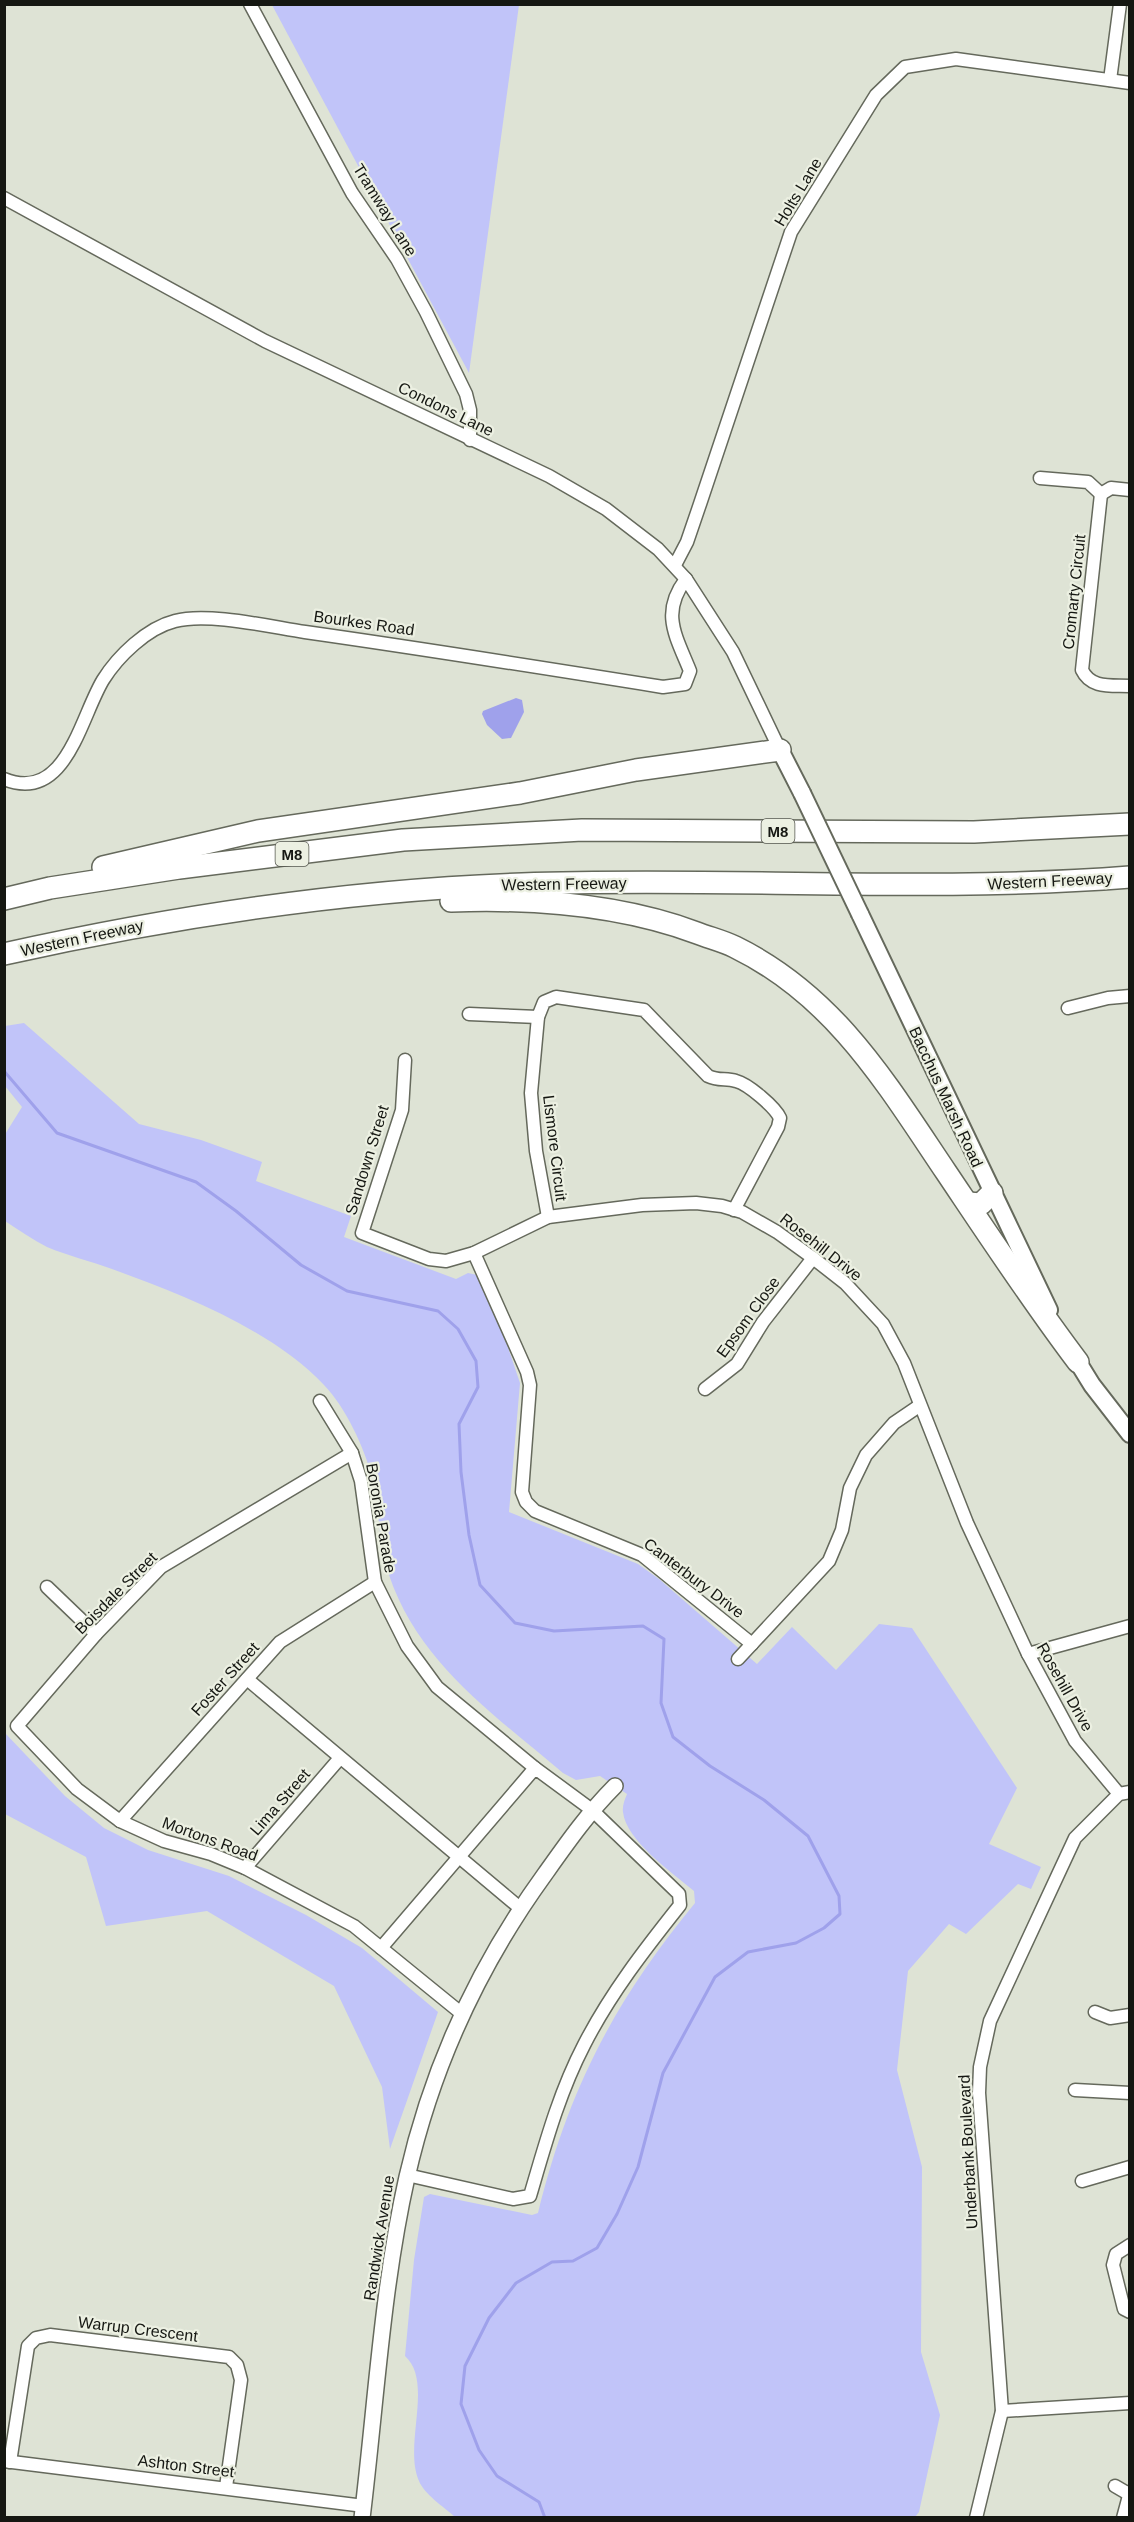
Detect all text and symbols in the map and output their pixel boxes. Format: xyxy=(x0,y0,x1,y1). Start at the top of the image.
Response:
street label: Holts Lane xyxy=(771,155,825,229)
street label: Tramway Lane xyxy=(350,161,420,259)
street label: Condons Lane xyxy=(395,379,497,439)
street label: Cromarty Circuit xyxy=(1060,533,1089,650)
street label: Bourkes Road xyxy=(313,608,415,638)
road number: M8 xyxy=(762,819,794,843)
road number: M8 xyxy=(276,842,308,866)
street label: Western Freeway xyxy=(987,869,1113,893)
street label: Western Freeway xyxy=(501,874,627,894)
street label: Western Freeway xyxy=(19,917,145,959)
street label: Bacchus Marsh Road xyxy=(906,1024,986,1170)
street label: Lismore Circuit xyxy=(540,1094,570,1203)
street label: Sandown Street xyxy=(342,1103,392,1217)
street label: Rosehill Drive xyxy=(777,1210,865,1284)
street label: Epsom Close xyxy=(713,1273,783,1360)
street label: Boronia Parade xyxy=(363,1462,399,1574)
street label: Canterbury Drive xyxy=(641,1535,747,1621)
street label: Boisdale Street xyxy=(72,1548,161,1637)
street label: Foster Street xyxy=(188,1639,263,1719)
street label: Rosehill Drive xyxy=(1034,1640,1096,1734)
street label: Lima Street xyxy=(247,1765,314,1838)
street label: Mortons Road xyxy=(160,1814,260,1864)
street label: Underbank Boulevard xyxy=(955,2074,981,2230)
street label: Randwick Avenue xyxy=(361,2174,397,2302)
street label: Warrup Crescent xyxy=(77,2313,199,2345)
street label: Ashton Street xyxy=(137,2452,236,2480)

